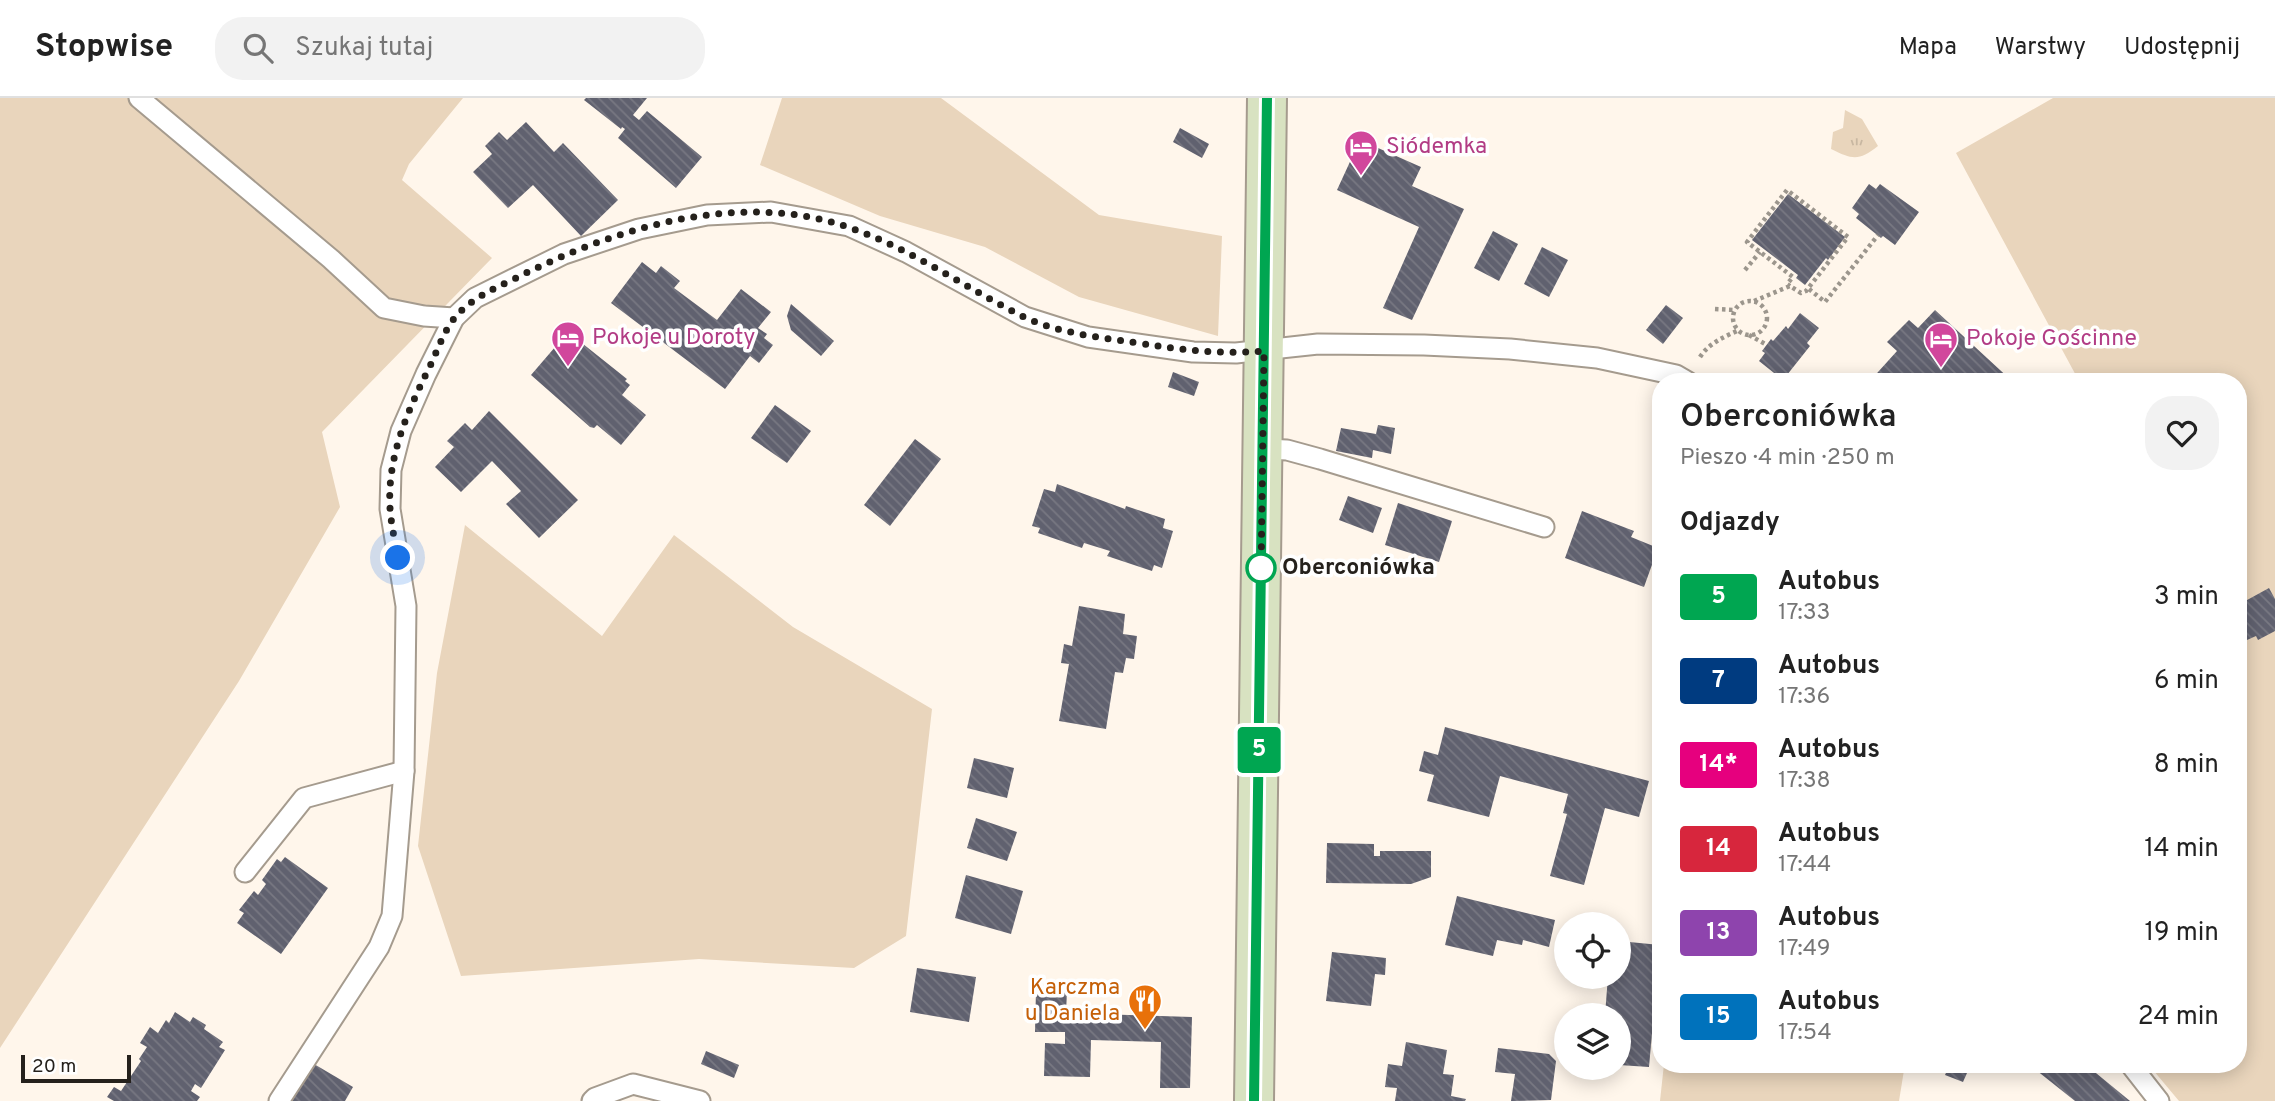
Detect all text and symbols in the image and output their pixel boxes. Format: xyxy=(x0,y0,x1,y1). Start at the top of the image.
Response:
search box xyxy=(215,17,705,80)
text: Stopwise xyxy=(35,27,173,69)
icon: search xyxy=(239,29,277,67)
text: Szukaj tutaj xyxy=(295,32,433,65)
text: Mapa xyxy=(1899,33,1957,63)
text: Warstwy xyxy=(1995,33,2086,63)
text: Udostępnij xyxy=(2124,33,2240,63)
hotel icon: Siódemka xyxy=(1342,128,1380,177)
place label: Siódemka xyxy=(1386,133,1487,162)
hotel icon: Pokoje u Doroty xyxy=(549,319,587,368)
hotel icon: Pokoje Gościnne xyxy=(1922,320,1960,369)
place label: Pokoje u Doroty xyxy=(592,324,755,353)
place label: Pokoje Gościnne xyxy=(1966,325,2137,354)
button: heart xyxy=(2145,396,2219,470)
text: Oberconiówka xyxy=(1680,397,1897,439)
text: Pieszo · 4 min · 250 m xyxy=(1680,444,1895,473)
text: Odjazdy xyxy=(1680,507,1780,540)
your location xyxy=(380,540,415,575)
marker: Oberconiówka xyxy=(1246,553,1276,583)
place label: Oberconiówka xyxy=(1282,554,1435,583)
text: Autobus xyxy=(1778,566,1880,599)
text: 3 min xyxy=(2154,581,2219,614)
text: 5 xyxy=(1711,582,1726,612)
text: 17:33 xyxy=(1778,599,1830,628)
text: Autobus xyxy=(1778,650,1880,683)
text: 6 min xyxy=(2154,665,2219,698)
text: 7 xyxy=(1712,666,1725,696)
text: 17:36 xyxy=(1778,683,1830,712)
line badge: 5 xyxy=(1236,727,1282,773)
text: Autobus xyxy=(1778,734,1880,767)
text: 5 xyxy=(1252,735,1266,765)
text: 8 min xyxy=(2154,749,2219,782)
text: 14* xyxy=(1699,750,1738,780)
text: 17:38 xyxy=(1778,767,1831,796)
text: Autobus xyxy=(1778,818,1880,851)
text: 14 min xyxy=(2144,833,2219,866)
text: 14 xyxy=(1706,834,1731,864)
text: 17:44 xyxy=(1778,851,1831,880)
text: Autobus xyxy=(1778,902,1880,935)
map controls xyxy=(1554,912,1631,1080)
button: locate xyxy=(1554,912,1631,989)
text: 19 min xyxy=(2144,917,2219,950)
text: 13 xyxy=(1707,918,1731,948)
text: 17:49 xyxy=(1778,935,1830,964)
place label: Karczma u Daniela xyxy=(1025,974,1120,1029)
restaurant icon: Karczma u Daniela xyxy=(1126,982,1164,1031)
text: Autobus xyxy=(1778,986,1880,1019)
text: 24 min xyxy=(2138,1001,2219,1034)
text: 15 xyxy=(1706,1002,1731,1032)
button: layers xyxy=(1554,1003,1631,1080)
text: 17:54 xyxy=(1778,1019,1832,1048)
scale bar xyxy=(21,1052,131,1084)
text: 20 m xyxy=(32,1055,76,1079)

